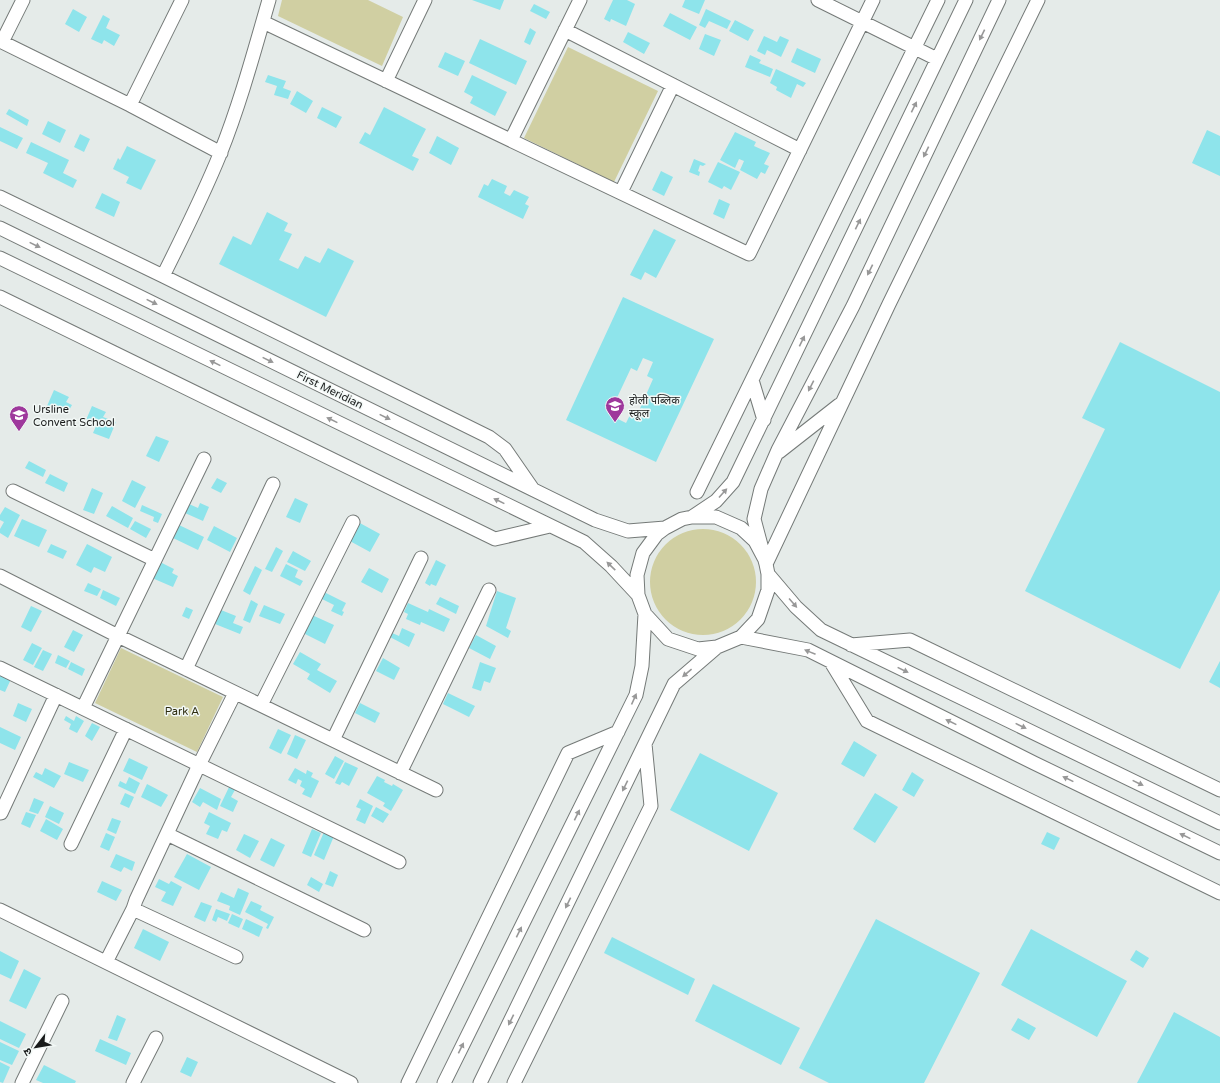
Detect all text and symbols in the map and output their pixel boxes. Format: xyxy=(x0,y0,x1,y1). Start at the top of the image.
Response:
one-way arrow xyxy=(979,29,985,41)
one-way arrow xyxy=(911,101,917,113)
one-way arrow xyxy=(923,147,929,158)
one-way arrow xyxy=(855,218,861,230)
one-way arrow xyxy=(29,242,41,248)
one-way arrow xyxy=(867,264,873,275)
one-way arrow xyxy=(146,299,157,305)
one-way arrow xyxy=(799,336,805,347)
one-way arrow xyxy=(263,357,274,363)
one-way arrow xyxy=(210,360,221,366)
street label: First Meridian xyxy=(295,368,365,412)
one-way arrow xyxy=(808,380,815,392)
place label: होली पब्लिक स्कूल xyxy=(629,394,680,421)
school or university icon: होली पब्लिक स्कूल xyxy=(604,395,626,423)
place label: Ursline Convent School xyxy=(33,403,115,429)
school or university icon: Ursline Convent School xyxy=(8,404,30,432)
one-way arrow xyxy=(379,414,391,420)
one-way arrow xyxy=(326,417,338,423)
one-way arrow xyxy=(718,488,727,499)
one-way arrow xyxy=(494,498,505,504)
one-way arrow xyxy=(606,561,616,571)
one-way arrow xyxy=(789,598,798,609)
one-way arrow xyxy=(804,649,815,655)
one-way arrow xyxy=(898,667,909,673)
one-way arrow xyxy=(682,669,693,678)
one-way arrow xyxy=(631,693,637,704)
park label: Park A xyxy=(165,705,199,718)
one-way arrow xyxy=(946,719,957,725)
one-way arrow xyxy=(1015,723,1026,729)
one-way arrow xyxy=(1062,776,1074,782)
one-way arrow xyxy=(622,780,628,791)
one-way arrow xyxy=(1132,780,1143,786)
one-way arrow xyxy=(573,809,580,821)
one-way arrow xyxy=(1179,833,1191,839)
one-way arrow xyxy=(565,897,571,908)
one-way arrow xyxy=(516,926,522,937)
one-way arrow xyxy=(508,1014,514,1025)
north arrow xyxy=(16,1027,56,1067)
one-way arrow xyxy=(458,1042,464,1054)
text: उ xyxy=(20,1045,35,1058)

